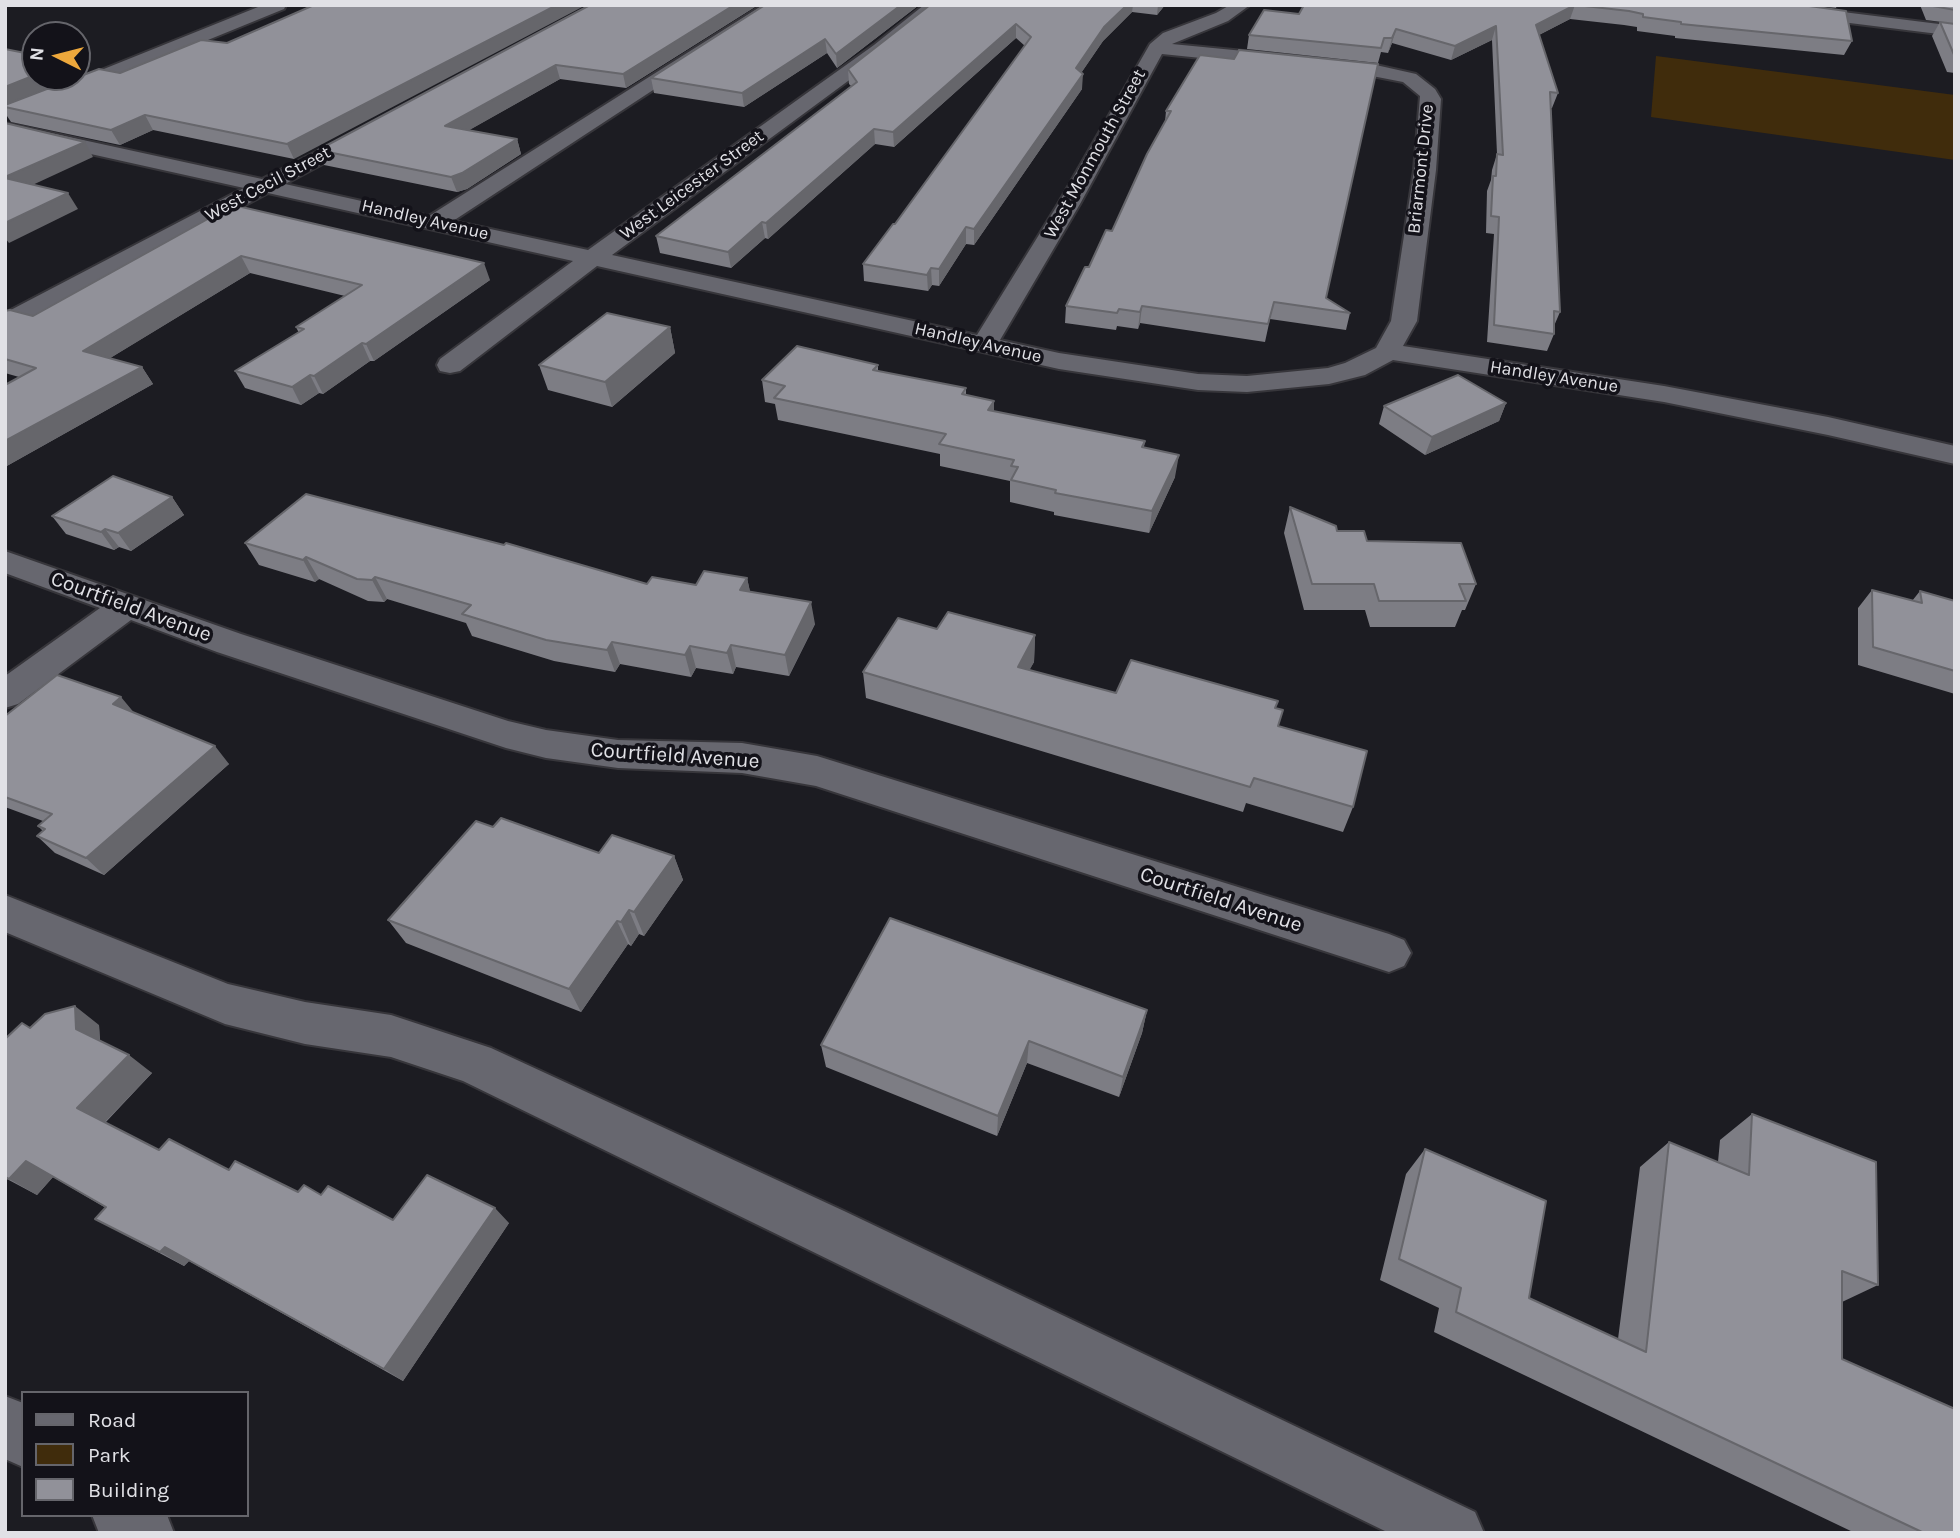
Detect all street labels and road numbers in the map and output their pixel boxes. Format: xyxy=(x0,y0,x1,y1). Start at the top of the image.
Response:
street label: West Monmouth Street xyxy=(1039,66,1151,242)
street label: Briarmont Drive xyxy=(1403,103,1439,235)
street label: West Leicester Street xyxy=(616,126,768,244)
street label: West Cecil Street xyxy=(202,142,334,226)
street label: Handley Avenue xyxy=(359,195,491,245)
street label: Handley Avenue xyxy=(912,318,1044,368)
street label: Handley Avenue xyxy=(1488,356,1620,398)
street label: Courtfield Avenue xyxy=(47,566,215,648)
street label: Courtfield Avenue xyxy=(590,738,760,774)
street label: Courtfield Avenue xyxy=(1137,862,1305,938)

